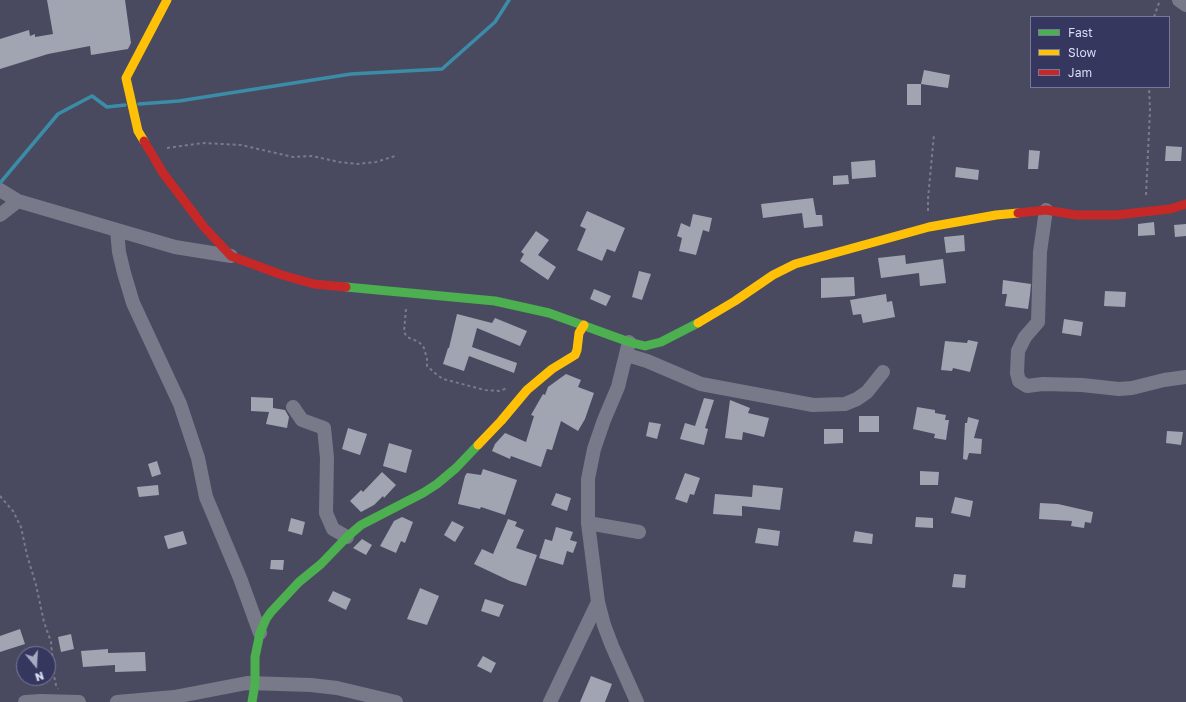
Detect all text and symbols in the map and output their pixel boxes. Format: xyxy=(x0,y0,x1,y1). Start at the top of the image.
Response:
legend xyxy=(1030,16,1170,88)
text: Fast xyxy=(1068,25,1093,40)
text: Slow xyxy=(1068,45,1096,60)
text: Jam xyxy=(1068,65,1092,80)
north arrow xyxy=(16,646,56,686)
text: N xyxy=(34,669,46,684)

